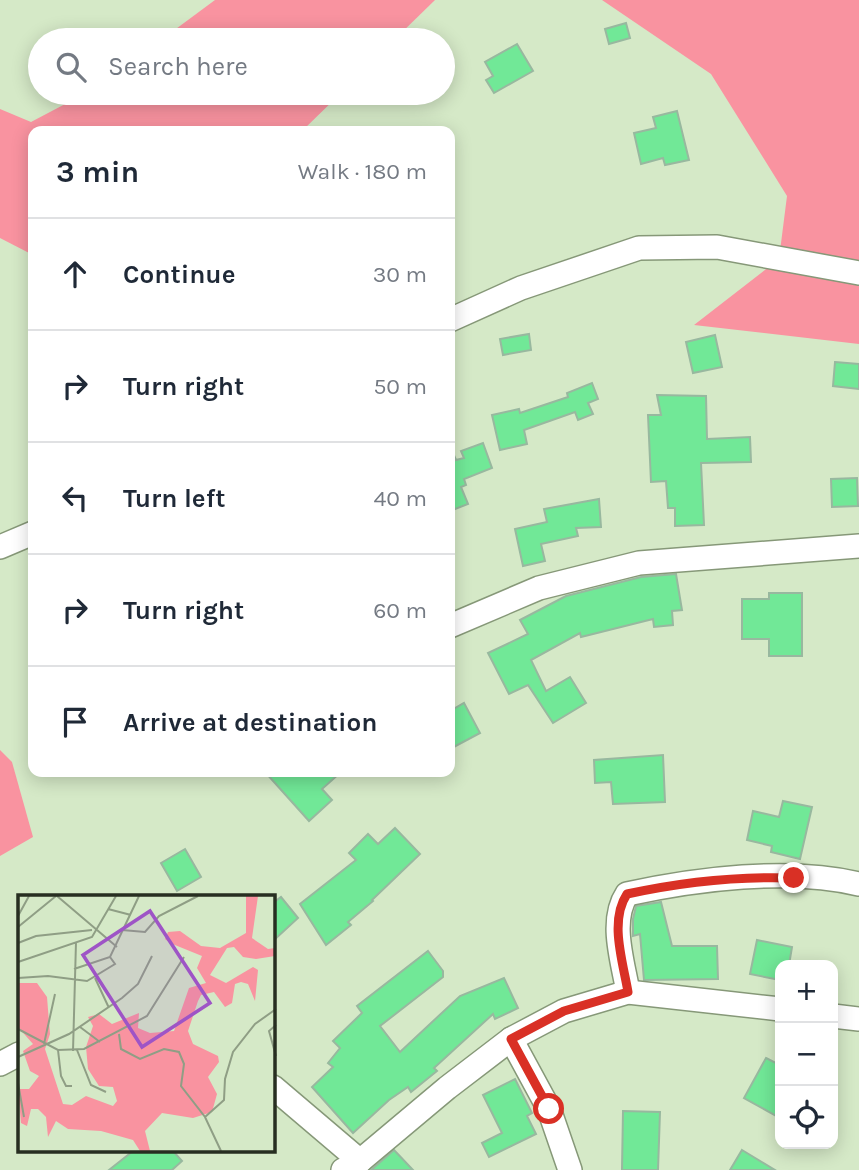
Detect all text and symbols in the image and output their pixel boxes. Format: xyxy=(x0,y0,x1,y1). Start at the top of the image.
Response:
search box xyxy=(28,28,455,105)
icon: search xyxy=(52,48,90,86)
text: Search here xyxy=(108,51,248,82)
text: 3 min xyxy=(56,154,139,190)
text: Walk · 180 m xyxy=(298,158,427,185)
icon: ahead xyxy=(56,255,94,293)
text: Continue xyxy=(123,259,235,290)
text: 30 m xyxy=(373,261,427,288)
icon: right xyxy=(56,367,94,405)
text: Turn right xyxy=(123,371,244,402)
text: 50 m xyxy=(373,373,427,400)
icon: left xyxy=(56,479,94,517)
text: Turn left xyxy=(123,483,225,514)
text: 40 m xyxy=(374,485,427,512)
icon: right xyxy=(56,591,94,629)
text: Turn right xyxy=(123,595,244,626)
text: 60 m xyxy=(373,597,427,624)
icon: arrive xyxy=(56,703,94,741)
text: Arrive at destination xyxy=(123,707,377,738)
route end xyxy=(778,862,809,893)
inset map xyxy=(18,895,275,1152)
map controls xyxy=(775,960,838,1149)
button: + xyxy=(775,960,838,1023)
button: − xyxy=(775,1023,838,1086)
button: locate xyxy=(775,1086,838,1149)
route start xyxy=(533,1093,564,1124)

